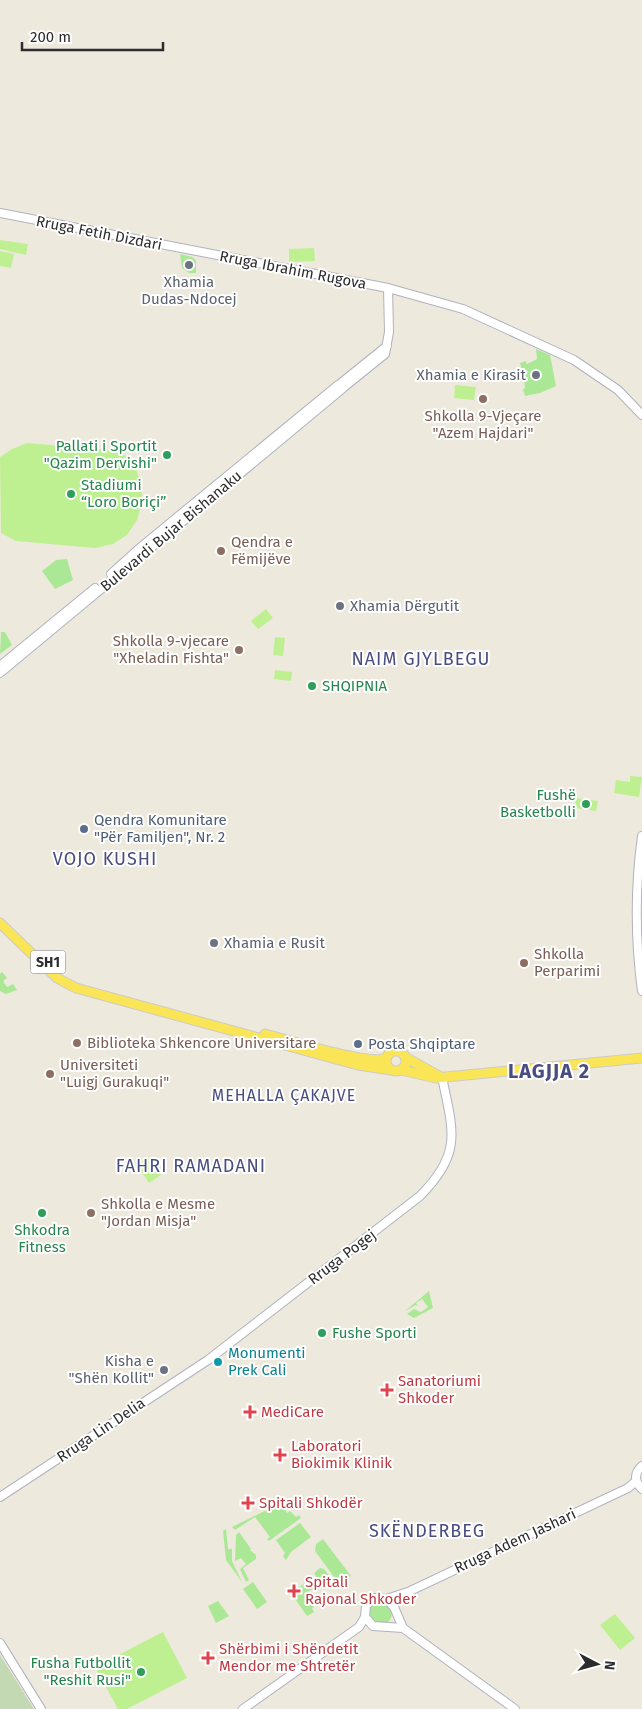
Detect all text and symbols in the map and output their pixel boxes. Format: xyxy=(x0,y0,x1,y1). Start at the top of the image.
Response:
scale bar xyxy=(22,20,164,52)
text: 200 m xyxy=(30,28,71,46)
street label: Rruga Fetih Dizdari xyxy=(34,212,164,254)
street label: Rruga Ibrahim Rugova xyxy=(218,247,368,293)
marker: Xhamia Dudas-Ndocej xyxy=(183,259,195,271)
place label: Xhamia Dudas-Ndocej xyxy=(141,273,237,308)
place label: Xhamia e Kirasit xyxy=(417,366,527,384)
marker: Xhamia e Kirasit xyxy=(530,369,542,381)
marker: Shkolla 9-Vjeçare "Azem Hajdari" xyxy=(477,393,489,405)
place label: Shkolla 9-Vjeçare "Azem Hajdari" xyxy=(425,407,541,442)
place label: Pallati i Sportit "Qazim Dervishi" xyxy=(44,437,158,472)
marker: Pallati i Sportit "Qazim Dervishi" xyxy=(161,449,173,461)
street label: Bulevardi Bujar Bishanaku xyxy=(97,467,245,595)
place label: Stadiumi “Loro Boriçi” xyxy=(81,476,166,511)
marker: Stadiumi “Loro Boriçi” xyxy=(65,488,77,500)
place label: Qendra e Fëmijëve xyxy=(231,533,293,568)
marker: Qendra e Fëmijëve xyxy=(215,545,227,557)
place label: Xhamia Dërgutit xyxy=(350,597,460,615)
marker: Xhamia Dërgutit xyxy=(334,600,346,612)
place label: Shkolla 9-vjecare "Xheladin Fishta" xyxy=(113,632,229,667)
marker: Shkolla 9-vjecare "Xheladin Fishta" xyxy=(233,644,245,656)
district label: NAIM GJYLBEGU xyxy=(352,648,490,670)
place label: SHQIPNIA xyxy=(322,677,388,695)
marker: SHQIPNIA xyxy=(306,680,318,692)
place label: Fushë Basketbolli xyxy=(500,786,576,821)
marker: Fushë Basketbolli xyxy=(580,798,592,810)
place label: Qendra Komunitare "Për Familjen", Nr. 2 xyxy=(94,811,227,846)
marker: Qendra Komunitare "Për Familjen", Nr. 2 xyxy=(78,823,90,835)
district label: VOJO KUSHI xyxy=(53,848,157,870)
place label: Xhamia e Rusit xyxy=(224,934,325,952)
marker: Xhamia e Rusit xyxy=(208,937,220,949)
place label: Shkolla Perparimi xyxy=(534,945,600,980)
road number: SH1 xyxy=(30,950,66,974)
marker: Shkolla Perparimi xyxy=(518,957,530,969)
place label: Biblioteka Shkencore Universitare xyxy=(87,1034,316,1052)
place label: Posta Shqiptare xyxy=(368,1035,476,1053)
marker: Biblioteka Shkencore Universitare xyxy=(71,1037,83,1049)
marker: Posta Shqiptare xyxy=(352,1038,364,1050)
place label: Universiteti "Luigj Gurakuqi" xyxy=(60,1056,169,1091)
district label: LAGJJA 2 xyxy=(508,1059,590,1083)
marker: Universiteti "Luigj Gurakuqi" xyxy=(44,1068,56,1080)
district label: MEHALLA ÇAKAJVE xyxy=(212,1086,356,1106)
district label: FAHRI RAMADANI xyxy=(116,1155,266,1177)
place label: Shkolla e Mesme "Jordan Misja" xyxy=(101,1195,215,1230)
marker: Shkodra Fitness xyxy=(36,1207,48,1219)
marker: Shkolla e Mesme "Jordan Misja" xyxy=(85,1207,97,1219)
place label: Shkodra Fitness xyxy=(14,1221,70,1256)
street label: Rruga Pogej xyxy=(305,1226,379,1288)
place label: Fushe Sporti xyxy=(332,1324,417,1342)
marker: Fushe Sporti xyxy=(316,1327,328,1339)
place label: Monumenti Prek Cali xyxy=(228,1344,305,1379)
place label: Kisha e "Shën Kollit" xyxy=(69,1352,154,1387)
marker: Monumenti Prek Cali xyxy=(212,1356,224,1368)
marker: Kisha e "Shën Kollit" xyxy=(158,1364,170,1376)
place label: Sanatoriumi Shkoder xyxy=(398,1372,481,1407)
marker: Sanatoriumi Shkoder xyxy=(380,1383,394,1397)
street label: Rruga Lin Delia xyxy=(54,1394,148,1466)
place label: MediCare xyxy=(261,1403,324,1421)
marker: MediCare xyxy=(243,1405,257,1419)
place label: Laboratori Biokimik Klinik xyxy=(291,1437,392,1472)
marker: Laboratori Biokimik Klinik xyxy=(273,1448,287,1462)
place label: Spitali Shkodër xyxy=(259,1494,363,1512)
marker: Spitali Shkodër xyxy=(241,1496,255,1510)
street label: Rruga Adem Jashari xyxy=(451,1505,579,1577)
district label: SKËNDERBEG xyxy=(369,1520,485,1542)
place label: Spitali Rajonal Shkoder xyxy=(305,1573,416,1608)
marker: Spitali Rajonal Shkoder xyxy=(287,1584,301,1598)
north arrow xyxy=(572,1639,622,1689)
place label: Shërbimi i Shëndetit Mendor me Shtretër xyxy=(219,1640,359,1675)
marker: Shërbimi i Shëndetit Mendor me Shtretër xyxy=(201,1651,215,1665)
place label: Fusha Futbollit "Reshit Rusi" xyxy=(30,1654,132,1689)
text: N xyxy=(600,1660,618,1671)
marker: Fusha Futbollit "Reshit Rusi" xyxy=(135,1666,147,1678)

